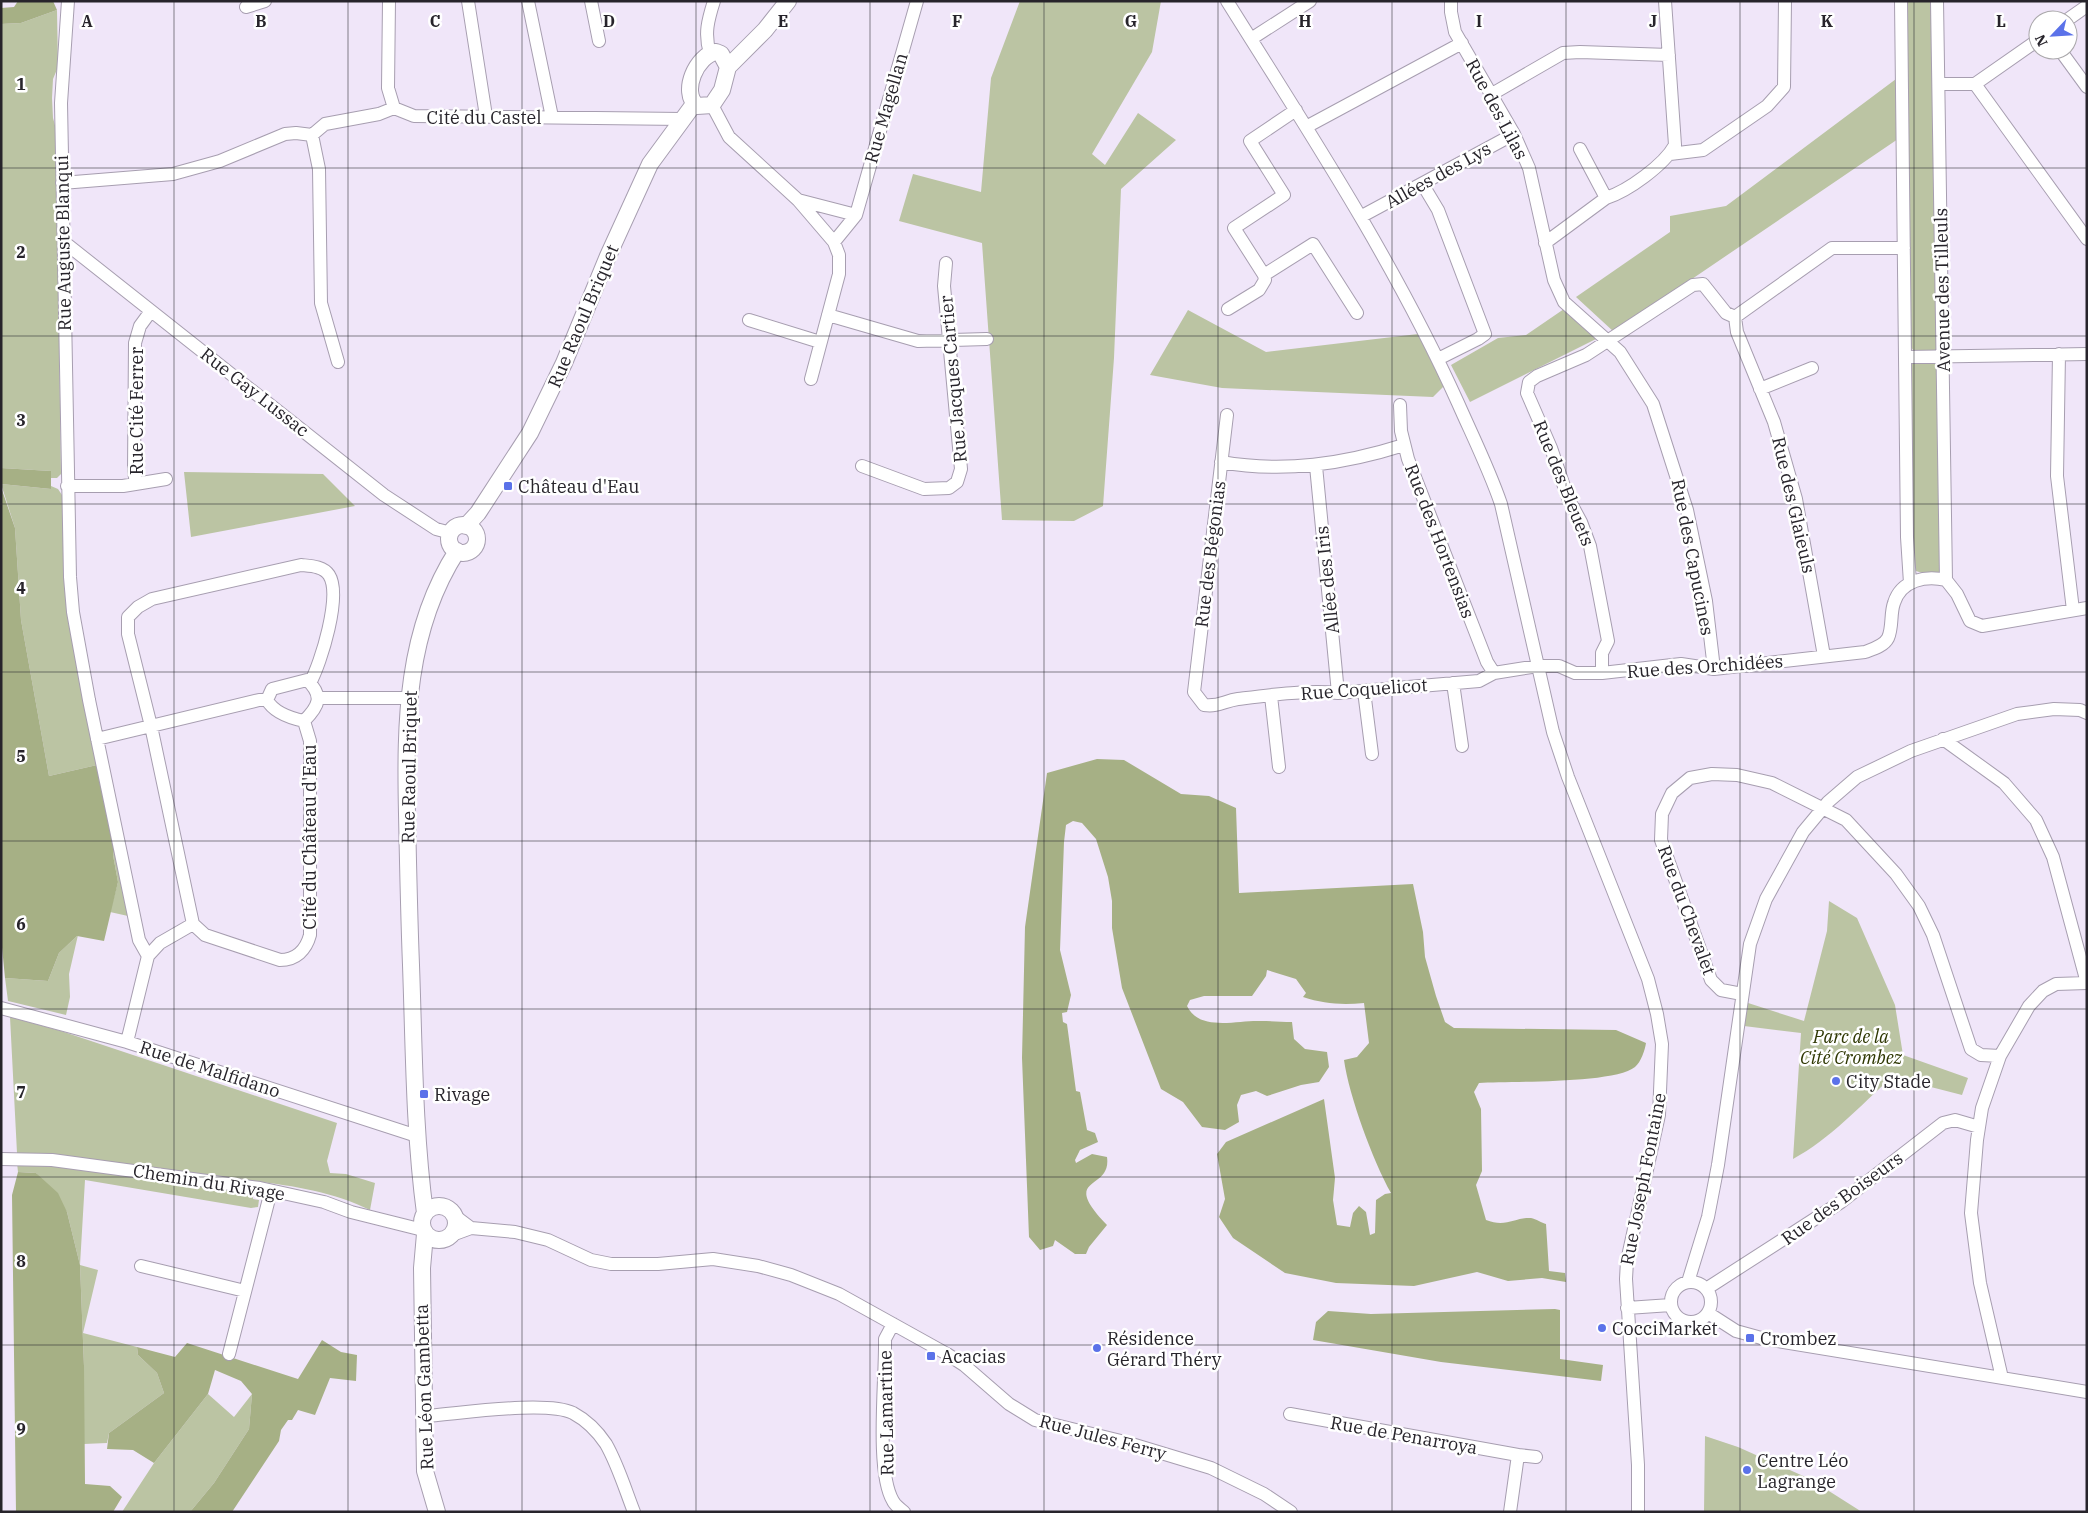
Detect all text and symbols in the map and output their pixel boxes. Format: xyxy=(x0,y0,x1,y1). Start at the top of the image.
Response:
north arrow xyxy=(2028,10,2078,60)
text: A xyxy=(81,11,93,31)
text: B xyxy=(255,11,267,31)
text: C xyxy=(430,11,440,31)
text: D xyxy=(603,11,615,31)
text: E xyxy=(778,11,788,31)
text: F xyxy=(952,11,962,31)
text: G xyxy=(1125,11,1137,31)
text: H xyxy=(1299,11,1312,31)
text: I xyxy=(1476,11,1482,31)
text: J xyxy=(1649,11,1657,31)
text: K xyxy=(1821,11,1834,31)
text: L xyxy=(1996,11,2006,31)
text: N xyxy=(2031,32,2052,49)
street label: Rue Magellan xyxy=(859,50,913,166)
street label: Rue des Lilas xyxy=(1461,55,1533,163)
text: 1 xyxy=(16,74,26,94)
street label: Cité du Castel xyxy=(426,106,542,129)
street label: Allées des Lys xyxy=(1381,137,1495,213)
street label: Rue Auguste Blanqui xyxy=(50,154,76,331)
street label: Avenue des Tilleuls xyxy=(1929,208,1955,372)
street label: Rue Raoul Briquet xyxy=(542,241,624,391)
text: 2 xyxy=(16,242,26,262)
street label: Rue Jacques Cartier xyxy=(934,294,972,464)
street label: Rue Gay Lussac xyxy=(196,342,314,442)
street label: Rue Cité Ferrer xyxy=(125,347,148,475)
text: 3 xyxy=(16,410,26,430)
street label: Rue des Bleuets xyxy=(1528,417,1600,549)
street label: Rue des Glaieuls xyxy=(1767,435,1821,575)
street label: Rue des Hortensias xyxy=(1400,461,1480,621)
place label: Château d'Eau xyxy=(518,475,640,498)
street label: Rue des Capucines xyxy=(1667,477,1719,637)
street label: Rue des Bégonias xyxy=(1190,479,1230,629)
marker: Château d'Eau xyxy=(502,480,514,492)
street label: Allée des Iris xyxy=(1310,525,1344,635)
text: 4 xyxy=(16,578,26,598)
street label: Rue des Orchidées xyxy=(1626,649,1784,683)
street label: Rue Coquelicot xyxy=(1300,673,1428,705)
street label: Rue Raoul Briquet xyxy=(396,690,422,844)
street label: Cité du Château d'Eau xyxy=(298,744,321,930)
text: 5 xyxy=(16,746,26,766)
street label: Rue du Chevalet xyxy=(1653,842,1721,978)
text: 6 xyxy=(16,914,26,934)
park label: Parc de la Cité Crombez xyxy=(1800,1025,1903,1069)
street label: Rue de Malfidano xyxy=(137,1035,283,1103)
place label: City Stade xyxy=(1846,1070,1931,1093)
marker: City Stade xyxy=(1830,1075,1842,1087)
text: 7 xyxy=(16,1082,26,1102)
place label: Rivage xyxy=(434,1083,490,1106)
marker: Rivage xyxy=(418,1088,430,1100)
street label: Rue Joseph Fontaine xyxy=(1615,1091,1671,1267)
street label: Rue des Boiseurs xyxy=(1777,1146,1907,1250)
street label: Chemin du Rivage xyxy=(131,1159,287,1205)
text: 8 xyxy=(16,1251,26,1271)
street label: Rue Léon Gambetta xyxy=(410,1303,438,1470)
place label: CocciMarket xyxy=(1612,1317,1718,1340)
marker: CocciMarket xyxy=(1596,1322,1608,1334)
place label: Résidence Gérard Théry xyxy=(1107,1327,1222,1371)
place label: Crombez xyxy=(1760,1327,1836,1350)
marker: Crombez xyxy=(1744,1332,1756,1344)
marker: Résidence Gérard Théry xyxy=(1091,1342,1103,1354)
place label: Acacias xyxy=(941,1345,1006,1368)
street label: Rue Lamartine xyxy=(873,1350,899,1476)
marker: Acacias xyxy=(925,1350,937,1362)
street label: Rue Jules Ferry xyxy=(1037,1409,1169,1465)
street label: Rue de Penarroya xyxy=(1329,1411,1479,1459)
text: 9 xyxy=(16,1419,26,1439)
place label: Centre Léo Lagrange xyxy=(1757,1449,1848,1493)
marker: Centre Léo Lagrange xyxy=(1741,1464,1753,1476)

